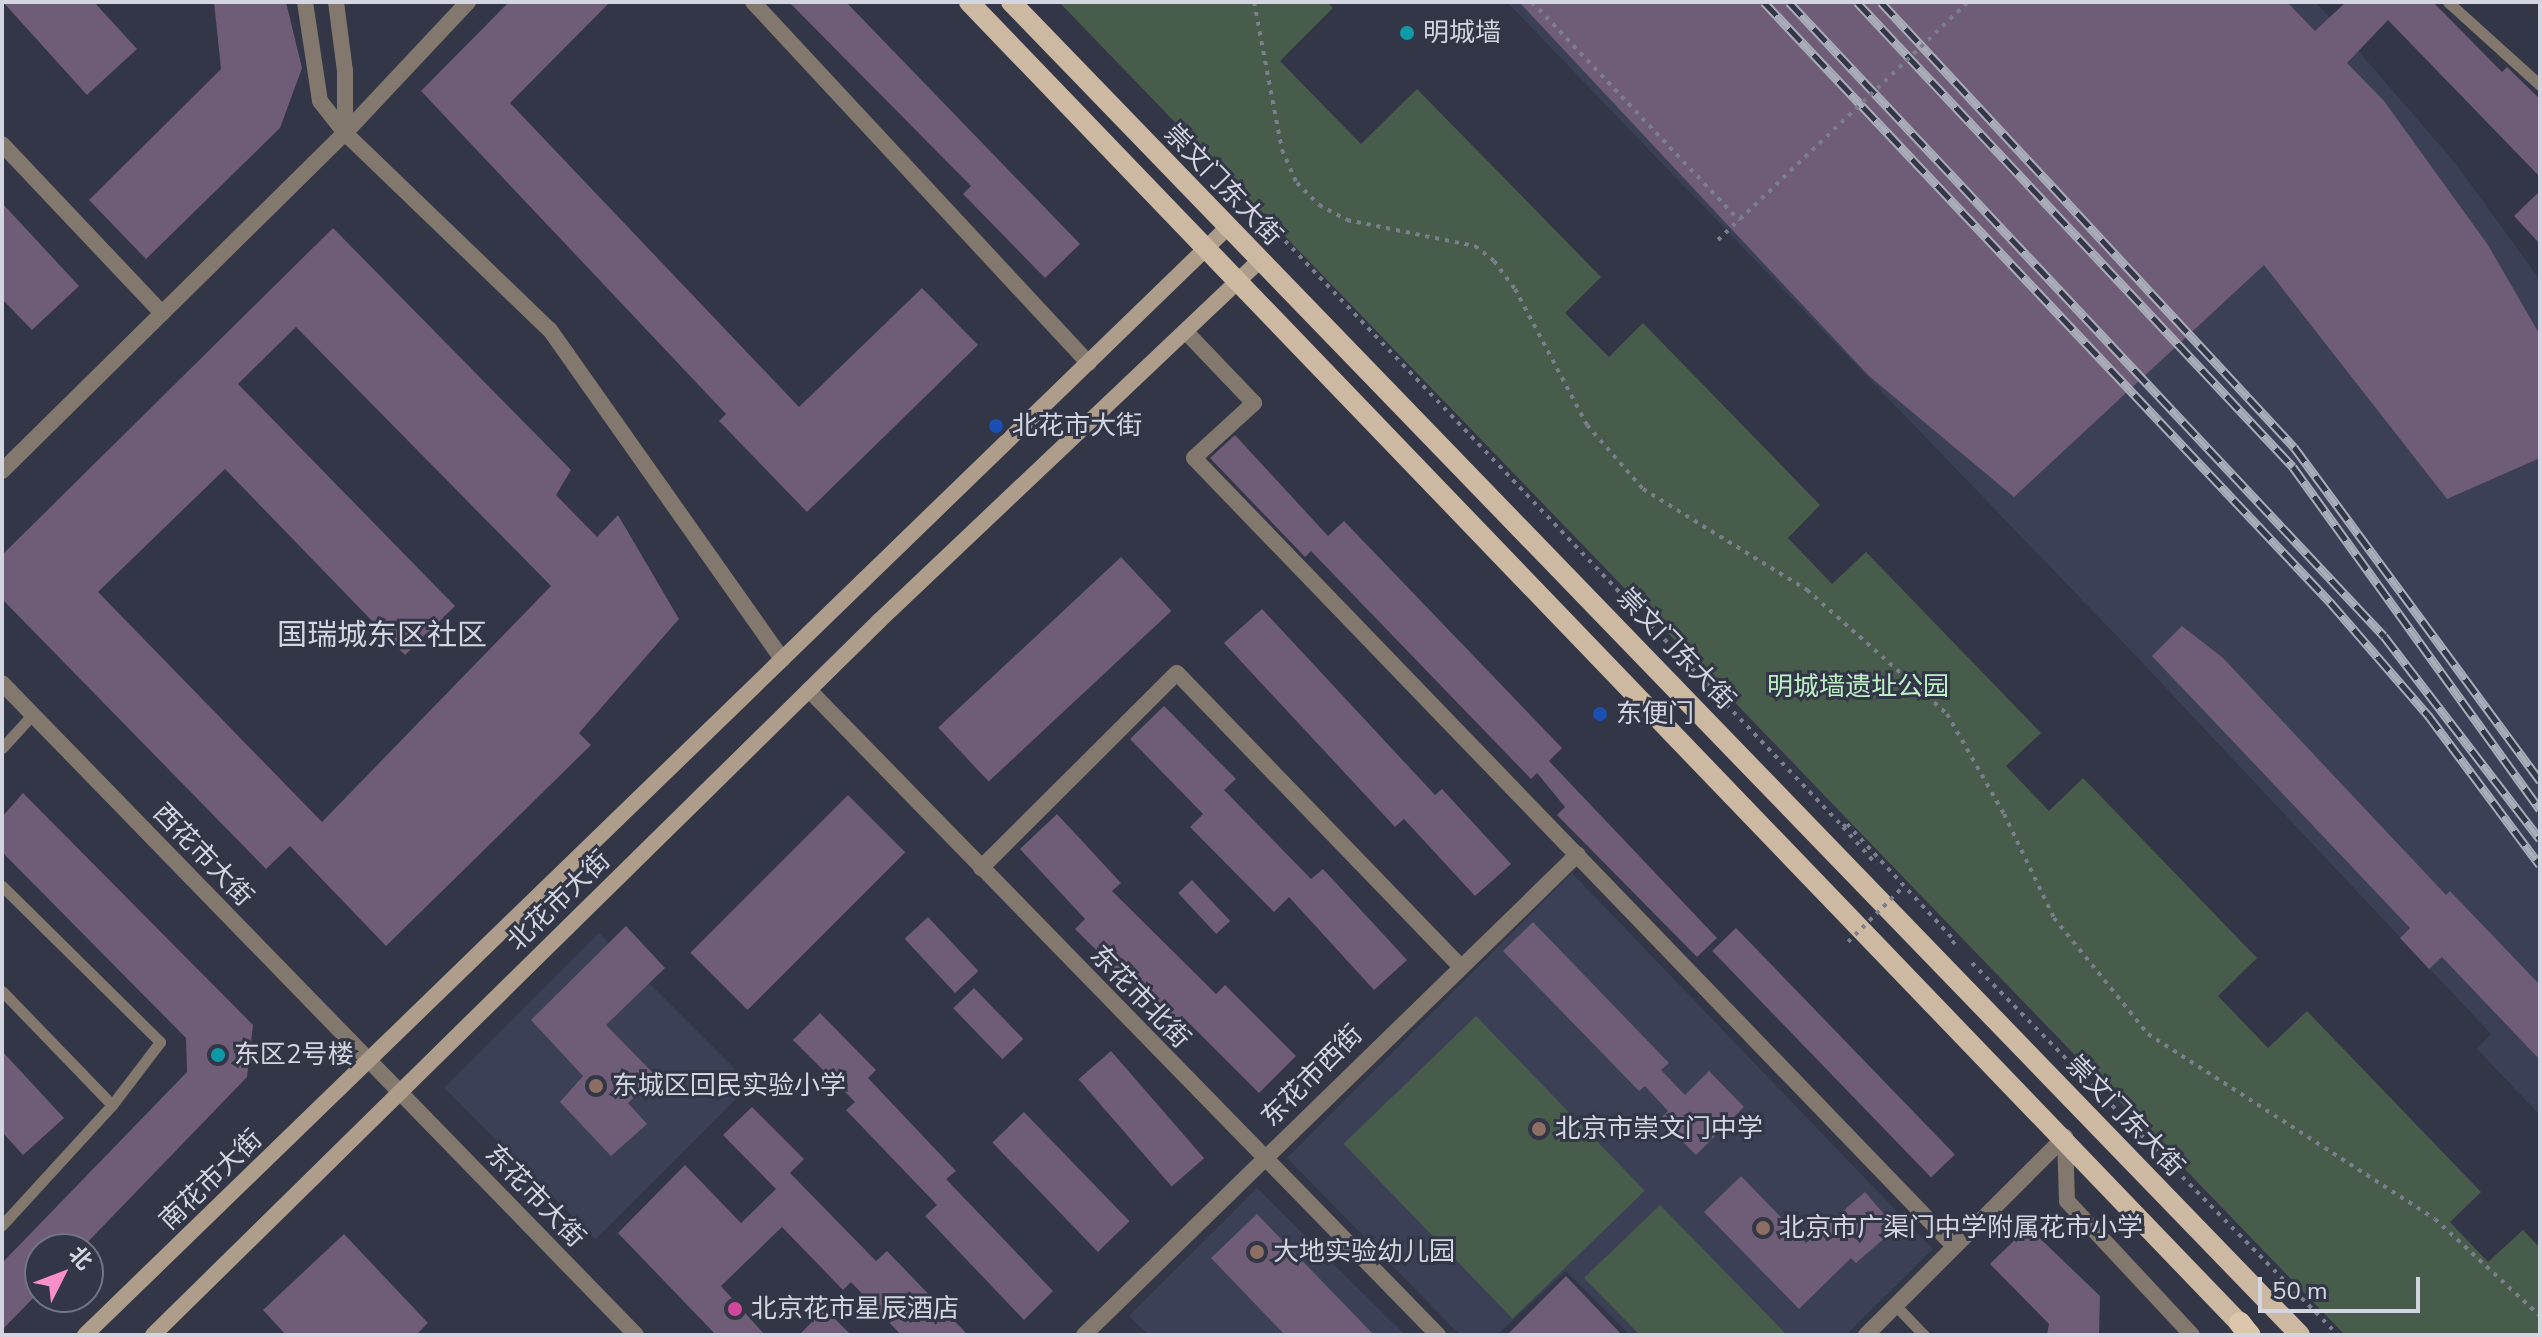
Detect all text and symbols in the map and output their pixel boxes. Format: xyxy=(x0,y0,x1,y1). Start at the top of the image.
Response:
place label: 明城墙 xyxy=(1423,17,1501,49)
marker: 明城墙 xyxy=(1398,24,1416,42)
street label: 崇文门东大街 xyxy=(1158,118,1288,252)
place label: 北花市大街 xyxy=(1012,410,1142,442)
marker: 北花市大街 xyxy=(987,417,1005,435)
street label: 崇文门东大街 xyxy=(1611,582,1741,716)
district label: 国瑞城东区社区 xyxy=(277,618,487,654)
park label: 明城墙遗址公园 xyxy=(1767,671,1949,703)
place label: 东便门 xyxy=(1616,698,1694,730)
marker: 东便门 xyxy=(1591,705,1609,723)
street label: 西花市大街 xyxy=(147,797,259,913)
street label: 北花市大街 xyxy=(501,845,617,957)
street label: 东花市北街 xyxy=(1084,939,1196,1055)
street label: 东花市西街 xyxy=(1255,1019,1369,1133)
place label: 东区2号楼 xyxy=(234,1039,354,1071)
marker: 东区2号楼 xyxy=(209,1046,227,1064)
street label: 崇文门东大街 xyxy=(2060,1049,2190,1183)
place label: 东城区回民实验小学 xyxy=(612,1070,846,1102)
marker: 东城区回民实验小学 xyxy=(587,1077,605,1095)
place label: 北京市崇文门中学 xyxy=(1555,1113,1763,1145)
marker: 北京市崇文门中学 xyxy=(1530,1120,1548,1138)
street label: 南花市大街 xyxy=(153,1124,269,1236)
street label: 东花市大街 xyxy=(479,1138,591,1254)
place label: 北京市广渠门中学附属花市小学 xyxy=(1779,1212,2143,1244)
marker: 北京市广渠门中学附属花市小学 xyxy=(1754,1219,1772,1237)
north arrow xyxy=(24,1233,104,1313)
place label: 大地实验幼儿园 xyxy=(1273,1236,1455,1268)
text: 北 xyxy=(62,1240,99,1276)
marker: 大地实验幼儿园 xyxy=(1248,1243,1266,1261)
scale bar xyxy=(2262,1261,2424,1311)
text: 50 m xyxy=(2272,1275,2328,1307)
place label: 北京花市星辰酒店 xyxy=(751,1293,959,1325)
marker: 北京花市星辰酒店 xyxy=(726,1300,744,1318)

